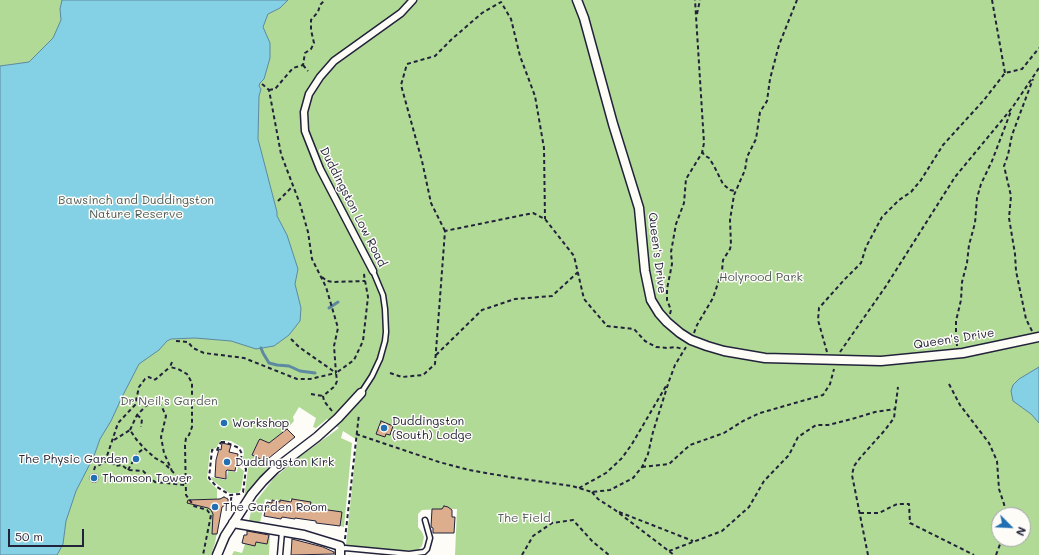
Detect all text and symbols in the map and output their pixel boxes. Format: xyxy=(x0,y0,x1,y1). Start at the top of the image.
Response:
street label: Duddingston Low Road xyxy=(317,145,389,269)
park label: Bawsinch and Duddingston Nature Reserve xyxy=(58,193,214,221)
street label: Queen's Drive xyxy=(645,212,669,294)
park label: Holyrood Park xyxy=(719,270,803,284)
street label: Queen's Drive xyxy=(913,326,995,352)
park label: Dr Neil's Garden xyxy=(120,394,218,408)
place label: Duddingston (South) Lodge xyxy=(392,414,472,442)
place label: Workshop xyxy=(232,416,289,430)
marker: Workshop xyxy=(219,418,229,428)
marker: Duddingston (South) Lodge xyxy=(379,423,389,433)
place label: The Physic Garden xyxy=(18,452,128,466)
marker: The Physic Garden xyxy=(131,454,141,464)
place label: Duddingston Kirk xyxy=(235,455,334,469)
marker: Duddingston Kirk xyxy=(222,457,232,467)
place label: Thomson Tower xyxy=(102,471,192,485)
marker: Thomson Tower xyxy=(89,473,99,483)
place label: The Garden Room xyxy=(223,500,327,514)
marker: The Garden Room xyxy=(210,502,220,512)
north arrow xyxy=(991,507,1031,547)
park label: The Field xyxy=(497,511,551,525)
scale bar xyxy=(10,521,86,547)
text: N xyxy=(1013,525,1030,539)
text: 50 m xyxy=(15,528,43,544)

